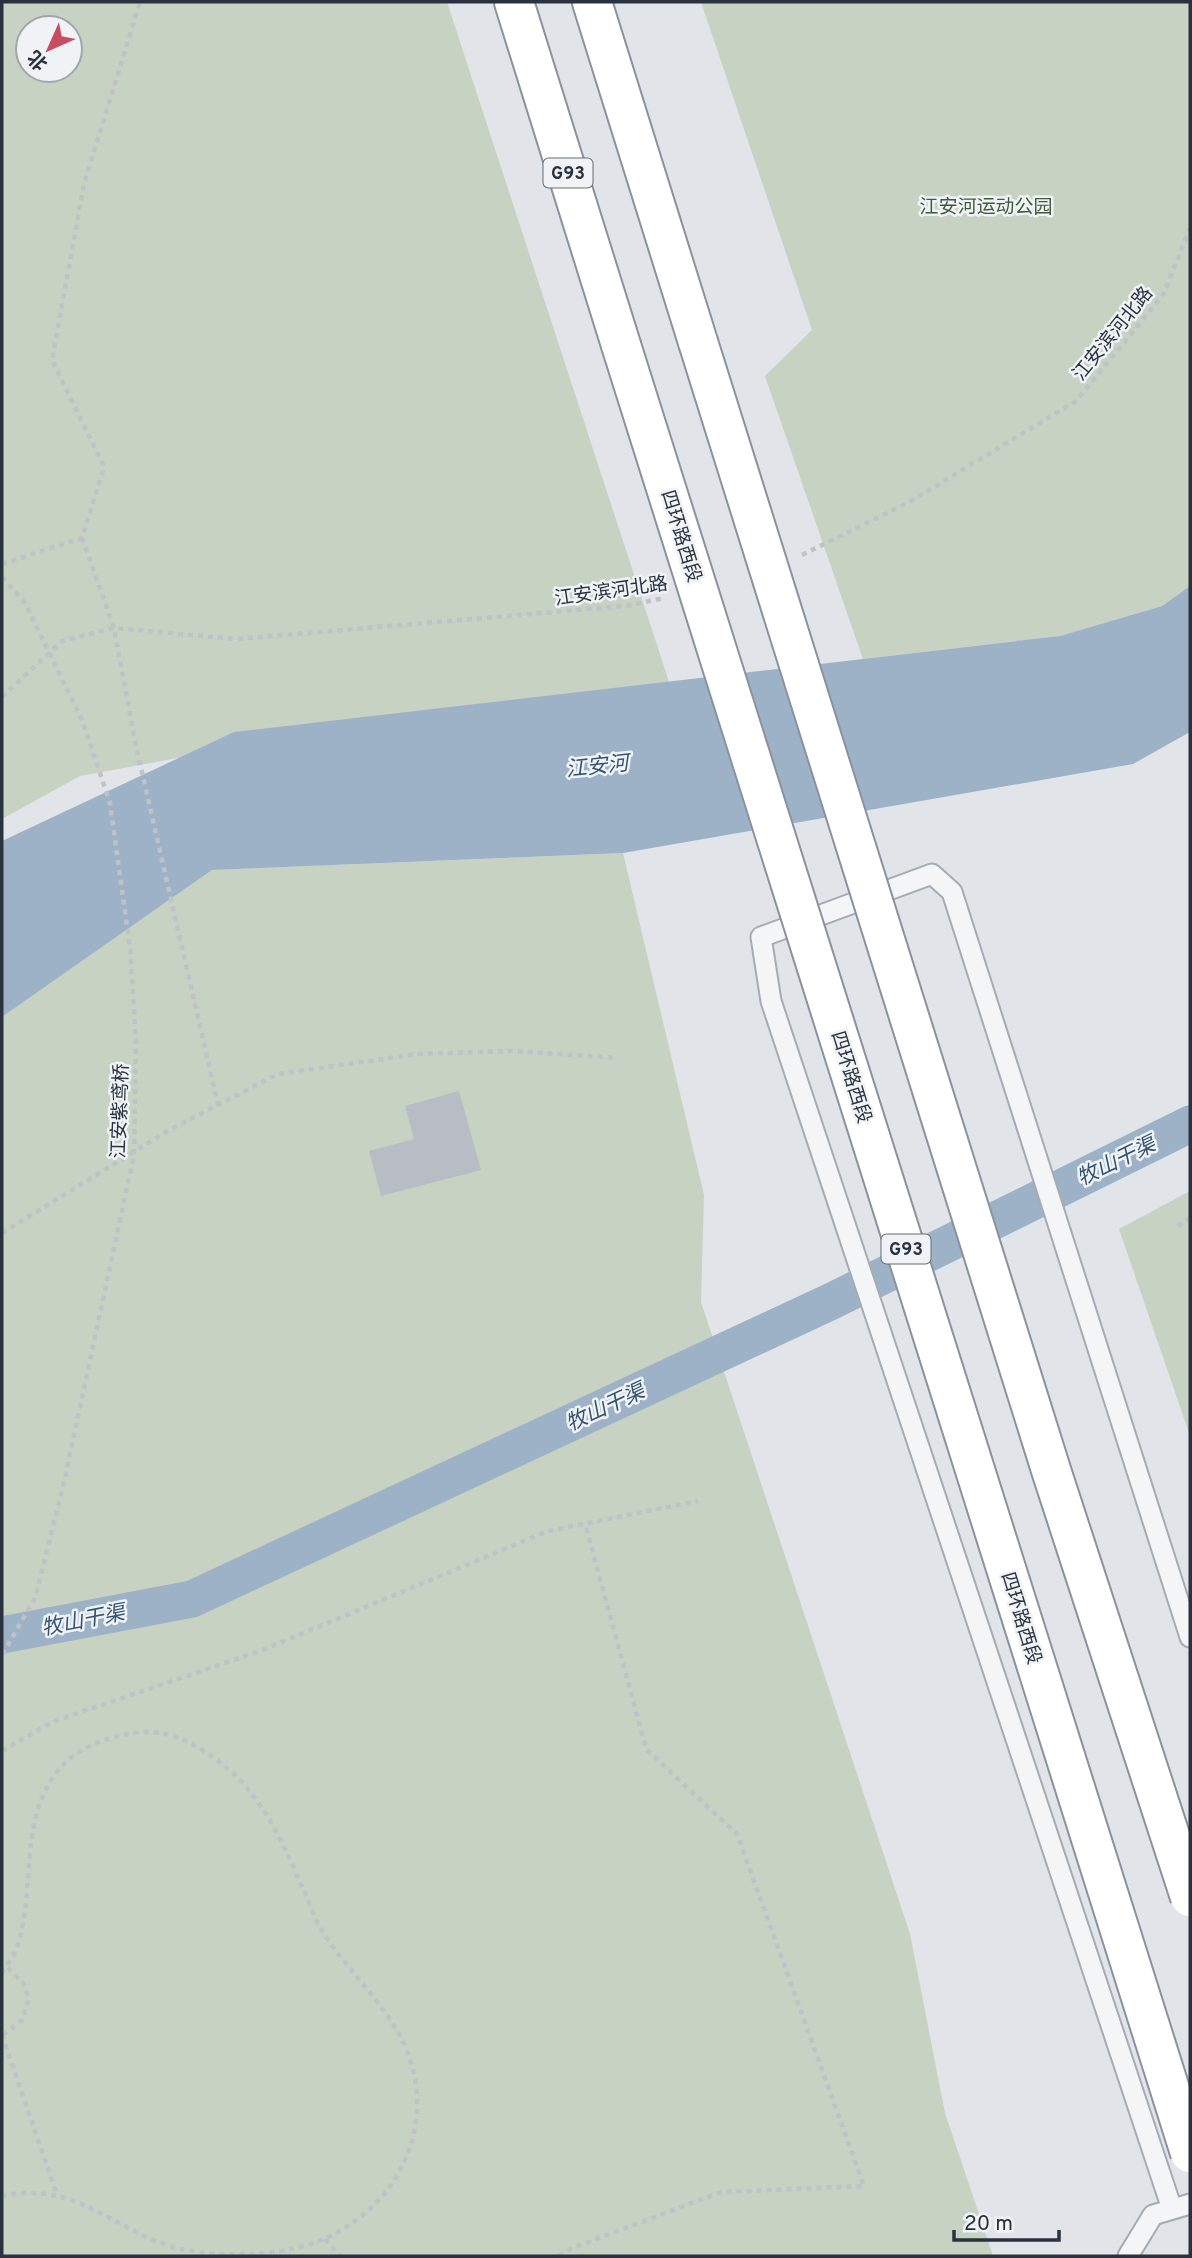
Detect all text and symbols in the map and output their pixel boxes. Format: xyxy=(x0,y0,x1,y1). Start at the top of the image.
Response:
north arrow xyxy=(14,14,84,84)
text: 北 xyxy=(23,44,54,75)
road number: G93 xyxy=(544,158,592,188)
park label: 江安河运动公园 xyxy=(919,196,1053,220)
street label: 江安滨河北路 xyxy=(1068,282,1159,386)
street label: 四环路西段 xyxy=(655,488,705,586)
street label: 江安滨河北路 xyxy=(553,572,669,612)
water label: 江安河 xyxy=(564,750,634,784)
street label: 四环路西段 xyxy=(825,1029,875,1127)
street label: 江安·紫鸢桥 xyxy=(107,1063,135,1159)
water label: 牧山干渠 xyxy=(1073,1130,1163,1193)
road number: G93 xyxy=(881,1234,930,1264)
water label: 牧山干渠 xyxy=(562,1377,652,1438)
street label: 四环路西段 xyxy=(995,1570,1045,1668)
water label: 牧山干渠 xyxy=(39,1600,130,1643)
scale bar xyxy=(954,2198,1059,2242)
text: 20 m xyxy=(964,2211,1013,2238)

